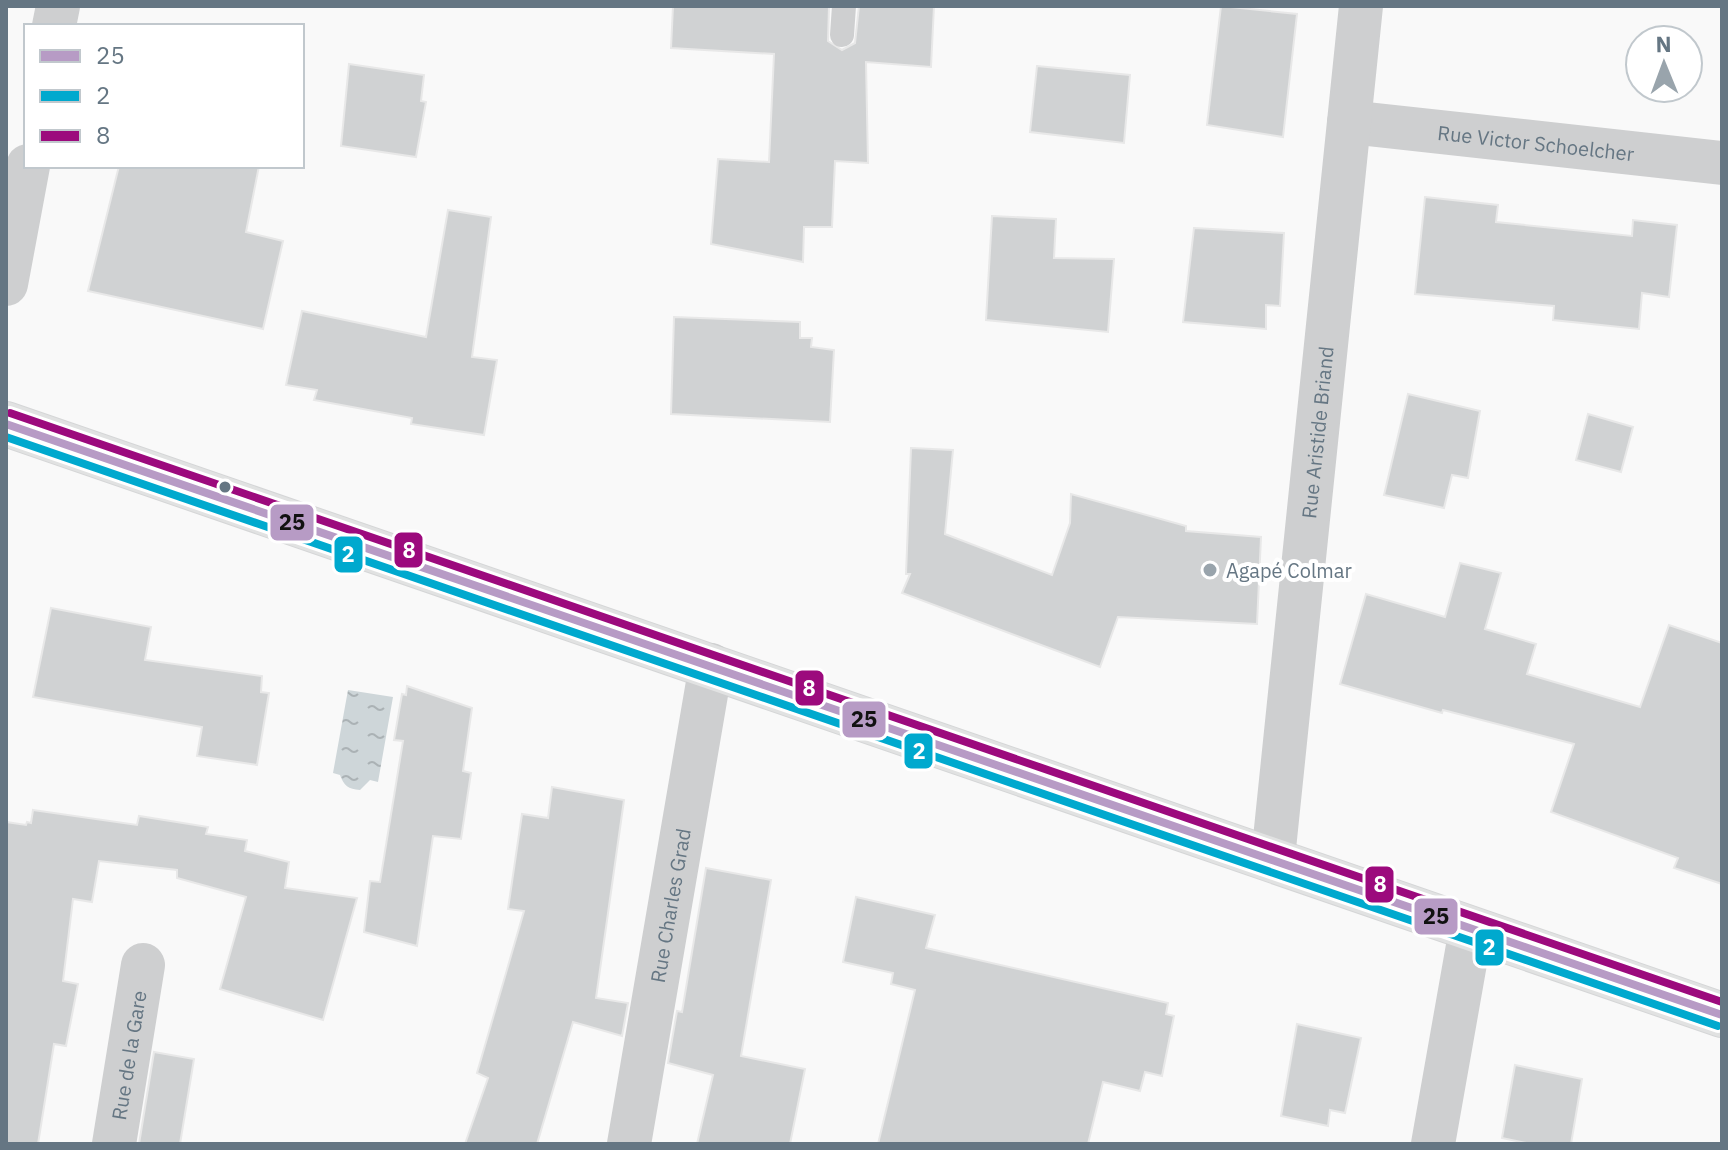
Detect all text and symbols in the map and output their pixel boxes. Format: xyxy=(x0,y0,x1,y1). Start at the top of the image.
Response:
legend xyxy=(24,24,304,168)
north arrow xyxy=(1624,24,1704,104)
text: N xyxy=(1655,29,1672,58)
text: 25 xyxy=(96,39,125,71)
text: 2 xyxy=(96,79,110,111)
street label: Rue Victor Schoelcher xyxy=(1436,118,1636,167)
text: 8 xyxy=(96,119,110,151)
street label: Rue Aristide Briand xyxy=(1295,345,1339,520)
unlabelled marker xyxy=(217,479,233,495)
line badge: 25 xyxy=(269,503,315,542)
text: 25 xyxy=(279,507,305,536)
line badge: 8 xyxy=(393,531,424,569)
line badge: 2 xyxy=(333,535,364,574)
text: 8 xyxy=(402,535,416,564)
text: 2 xyxy=(341,539,355,568)
place label: Agapé Colmar xyxy=(1226,557,1352,584)
marker: Agapé Colmar xyxy=(1201,561,1219,579)
line badge: 8 xyxy=(794,669,825,707)
text: 8 xyxy=(802,673,816,702)
line badge: 25 xyxy=(841,700,887,739)
text: 25 xyxy=(851,704,877,733)
line badge: 2 xyxy=(903,732,934,770)
text: 2 xyxy=(912,736,926,765)
street label: Rue Charles Grad xyxy=(643,826,696,985)
line badge: 8 xyxy=(1364,865,1395,904)
text: 8 xyxy=(1373,869,1387,898)
line badge: 25 xyxy=(1413,897,1459,936)
text: 25 xyxy=(1423,901,1449,930)
line badge: 2 xyxy=(1474,928,1505,967)
text: 2 xyxy=(1482,932,1496,961)
street label: Rue de la Gare xyxy=(105,988,152,1122)

